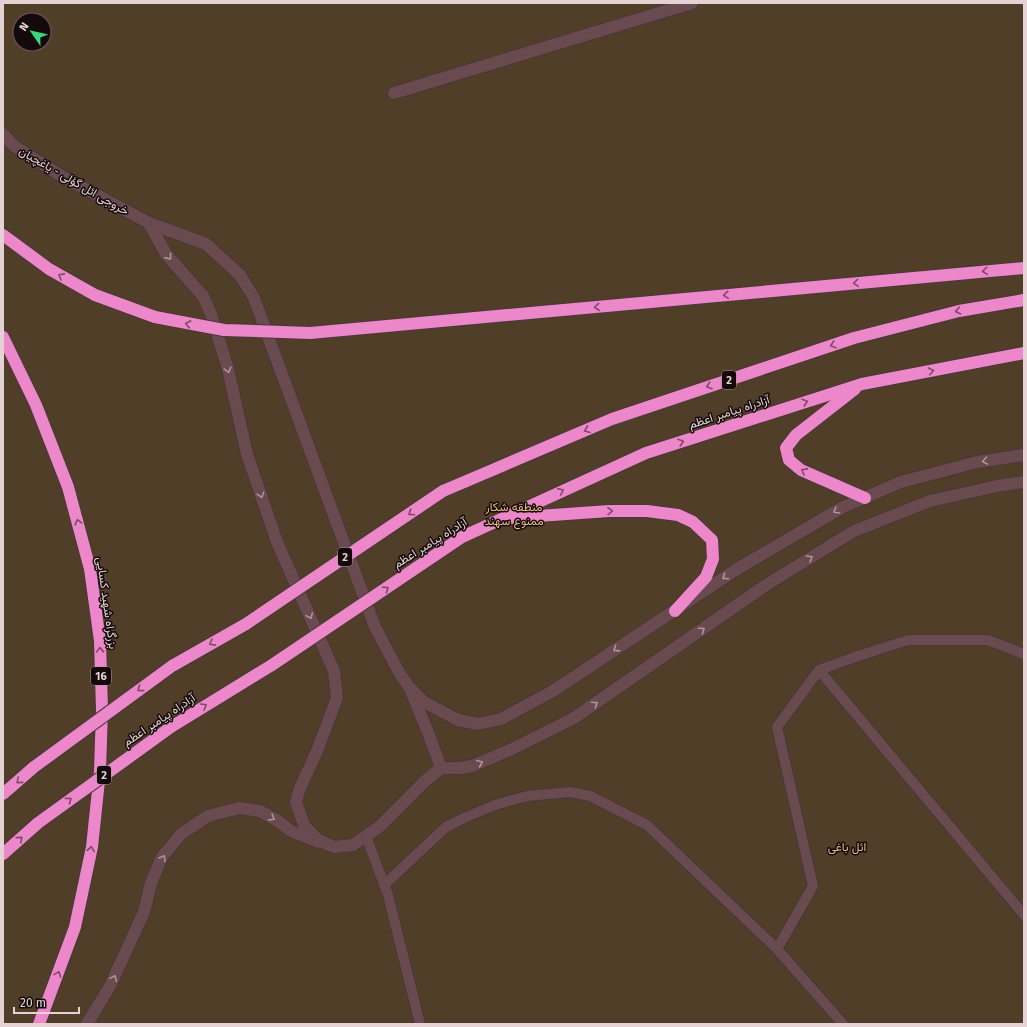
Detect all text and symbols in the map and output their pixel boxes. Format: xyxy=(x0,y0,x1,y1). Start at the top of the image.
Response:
north arrow xyxy=(12,12,52,52)
text: N xyxy=(17,20,32,33)
street label: خروجی ائل گؤلی - یاغچیان xyxy=(16,144,131,219)
one-way arrow xyxy=(164,252,171,259)
one-way arrow xyxy=(982,267,988,276)
one-way arrow xyxy=(58,274,65,281)
one-way arrow xyxy=(853,279,859,288)
one-way arrow xyxy=(723,290,729,299)
one-way arrow xyxy=(594,302,600,311)
one-way arrow xyxy=(955,307,961,315)
one-way arrow xyxy=(185,320,191,328)
one-way arrow xyxy=(829,340,836,349)
one-way arrow xyxy=(223,367,231,373)
one-way arrow xyxy=(928,367,934,376)
road number: 2 xyxy=(722,371,736,389)
one-way arrow xyxy=(706,381,713,390)
street label: آزادراه پیامبر اعظم xyxy=(687,392,773,433)
one-way arrow xyxy=(801,399,808,407)
one-way arrow xyxy=(583,425,590,433)
one-way arrow xyxy=(678,438,685,447)
one-way arrow xyxy=(982,456,989,465)
one-way arrow xyxy=(801,468,808,475)
one-way arrow xyxy=(558,488,565,496)
one-way arrow xyxy=(256,492,265,499)
park label: منطقه شکار ممنوع سهند xyxy=(484,500,544,530)
one-way arrow xyxy=(833,506,840,513)
one-way arrow xyxy=(607,507,613,516)
one-way arrow xyxy=(408,508,415,516)
street label: آزادراه پیامبر اعظم xyxy=(391,514,471,572)
one-way arrow xyxy=(74,519,83,526)
road number: 2 xyxy=(338,548,352,566)
one-way arrow xyxy=(806,555,813,562)
street label: بزرگراه شهید کسایی xyxy=(93,556,120,650)
one-way arrow xyxy=(722,572,729,579)
one-way arrow xyxy=(381,587,388,594)
one-way arrow xyxy=(305,611,313,619)
one-way arrow xyxy=(698,627,705,635)
one-way arrow xyxy=(209,639,216,646)
one-way arrow xyxy=(614,645,621,652)
one-way arrow xyxy=(96,647,104,653)
road number: 16 xyxy=(91,667,111,685)
one-way arrow xyxy=(138,684,145,691)
street label: آزادراه پیامبر اعظم xyxy=(120,690,199,750)
one-way arrow xyxy=(591,701,598,709)
one-way arrow xyxy=(200,704,207,711)
one-way arrow xyxy=(476,759,483,767)
road number: 2 xyxy=(97,766,111,784)
one-way arrow xyxy=(16,776,23,783)
one-way arrow xyxy=(65,798,72,805)
one-way arrow xyxy=(268,813,275,820)
one-way arrow xyxy=(16,836,23,843)
park label: ائل باغی xyxy=(828,840,866,855)
one-way arrow xyxy=(86,846,95,852)
one-way arrow xyxy=(158,855,166,862)
one-way arrow xyxy=(53,971,61,978)
one-way arrow xyxy=(109,975,117,982)
scale bar xyxy=(14,989,79,1015)
text: 20 m xyxy=(20,996,46,1010)

